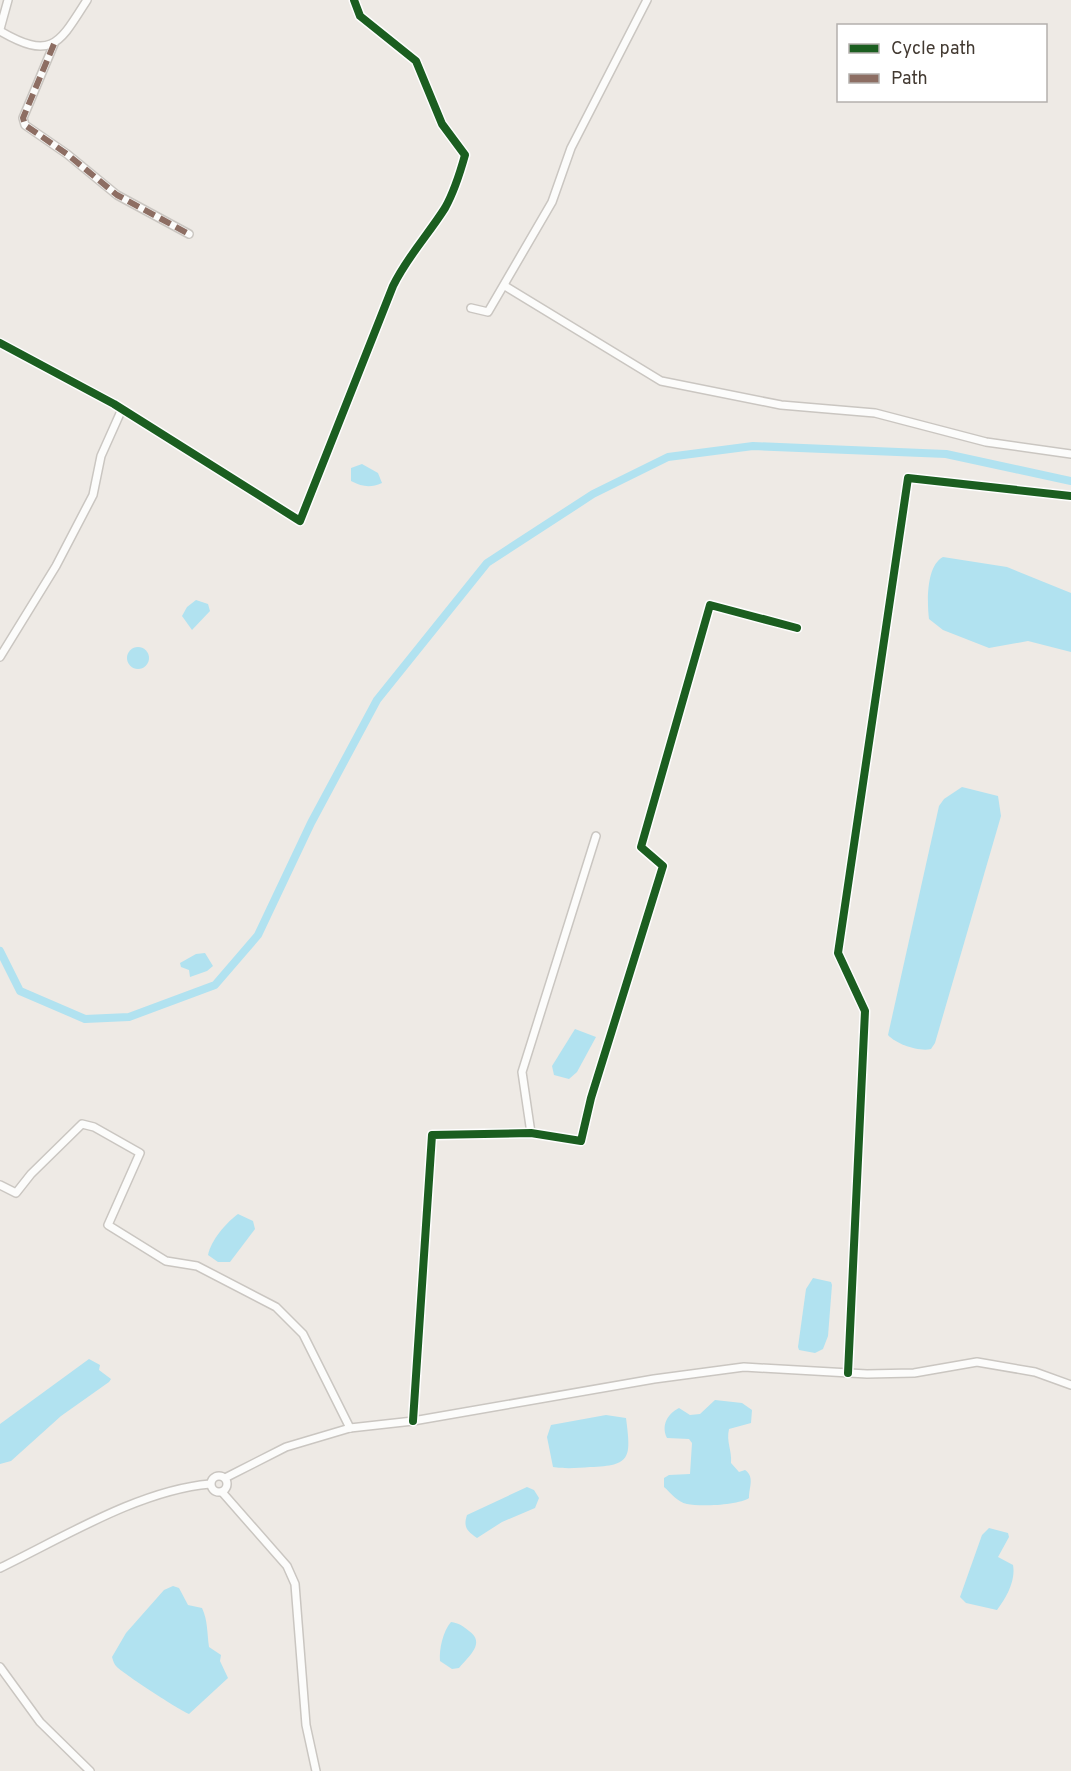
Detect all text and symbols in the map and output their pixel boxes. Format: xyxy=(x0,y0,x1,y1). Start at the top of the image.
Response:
legend xyxy=(837,24,1047,102)
text: Cycle path xyxy=(891,38,976,61)
text: Path xyxy=(891,68,928,91)

